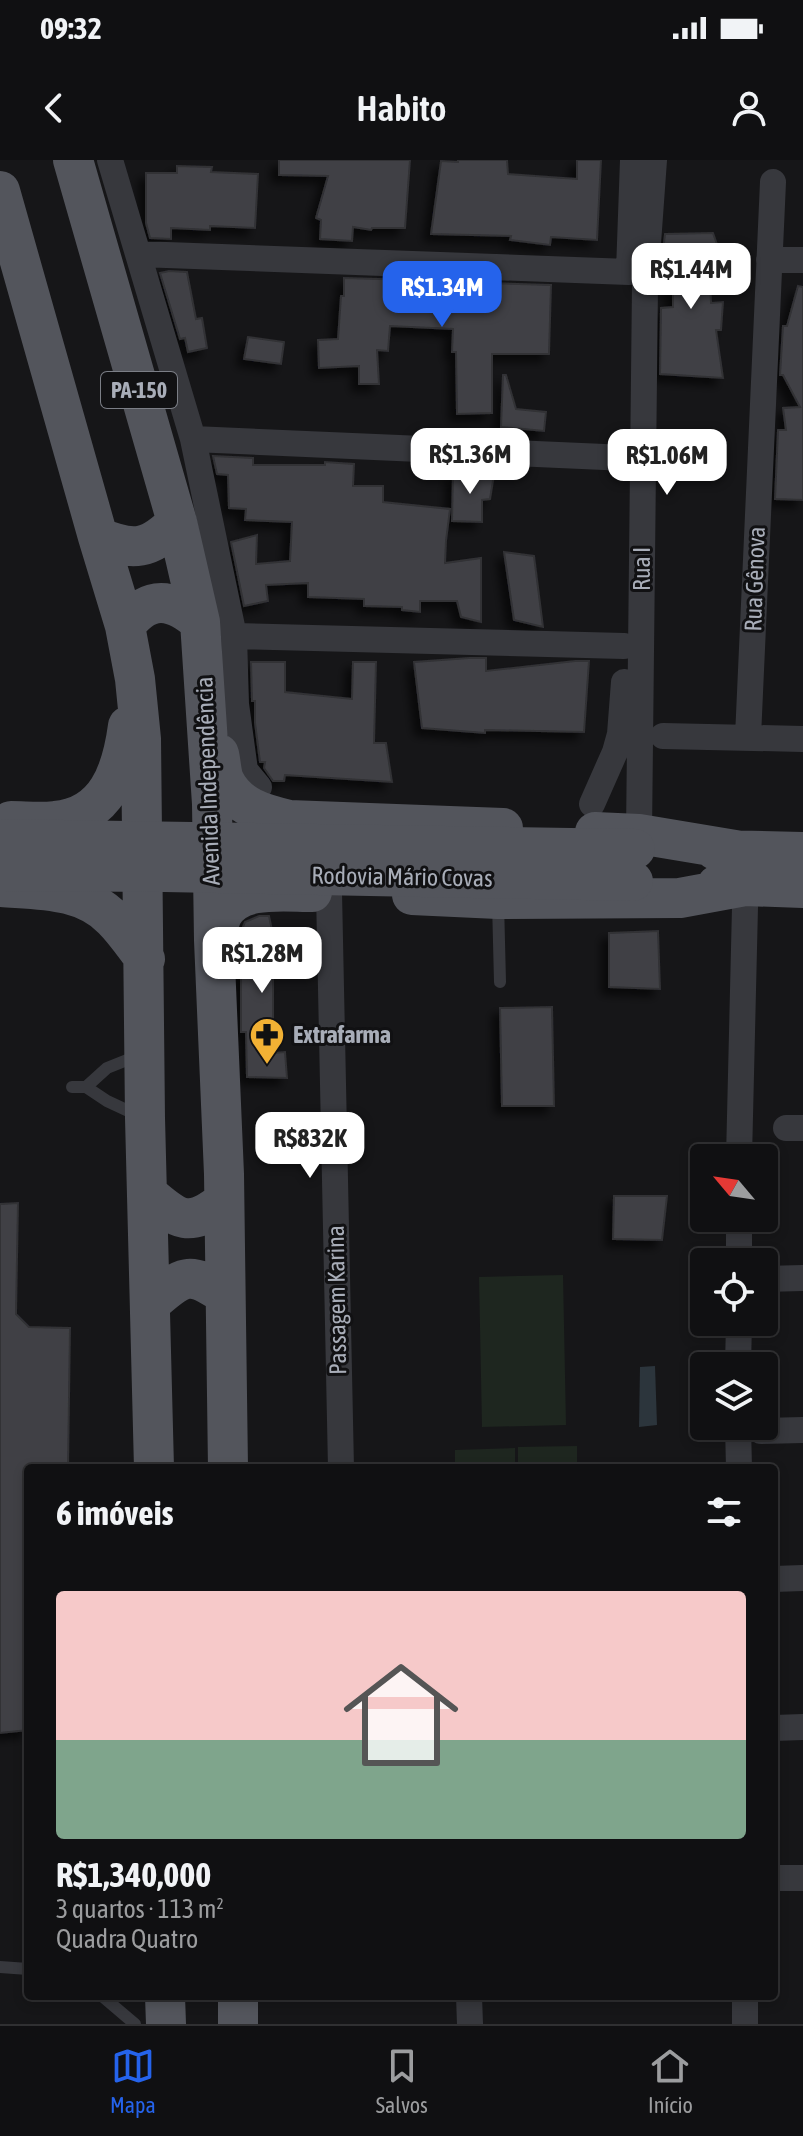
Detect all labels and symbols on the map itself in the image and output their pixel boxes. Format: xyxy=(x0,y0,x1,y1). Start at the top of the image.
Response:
pin: R$1.44M xyxy=(617,243,765,311)
pin: R$1.34M xyxy=(368,261,516,329)
road number: PA-150 xyxy=(101,372,177,408)
pin: R$1.36M xyxy=(396,428,544,496)
pin: R$1.06M xyxy=(593,429,741,497)
street label: Rua Gênova xyxy=(739,526,770,632)
street label: Rua I xyxy=(628,547,655,591)
street label: Avenida Independência xyxy=(190,676,225,886)
street label: Rodovia Mário Covas xyxy=(311,861,493,892)
pin: R$1.28M xyxy=(188,927,336,995)
pharmacy icon: Extrafarma xyxy=(248,1016,286,1066)
place label: Extrafarma xyxy=(293,1021,391,1048)
pin: R$832K xyxy=(245,1112,375,1180)
north arrow xyxy=(690,1144,778,1232)
street label: Passagem Karina xyxy=(322,1225,351,1375)

